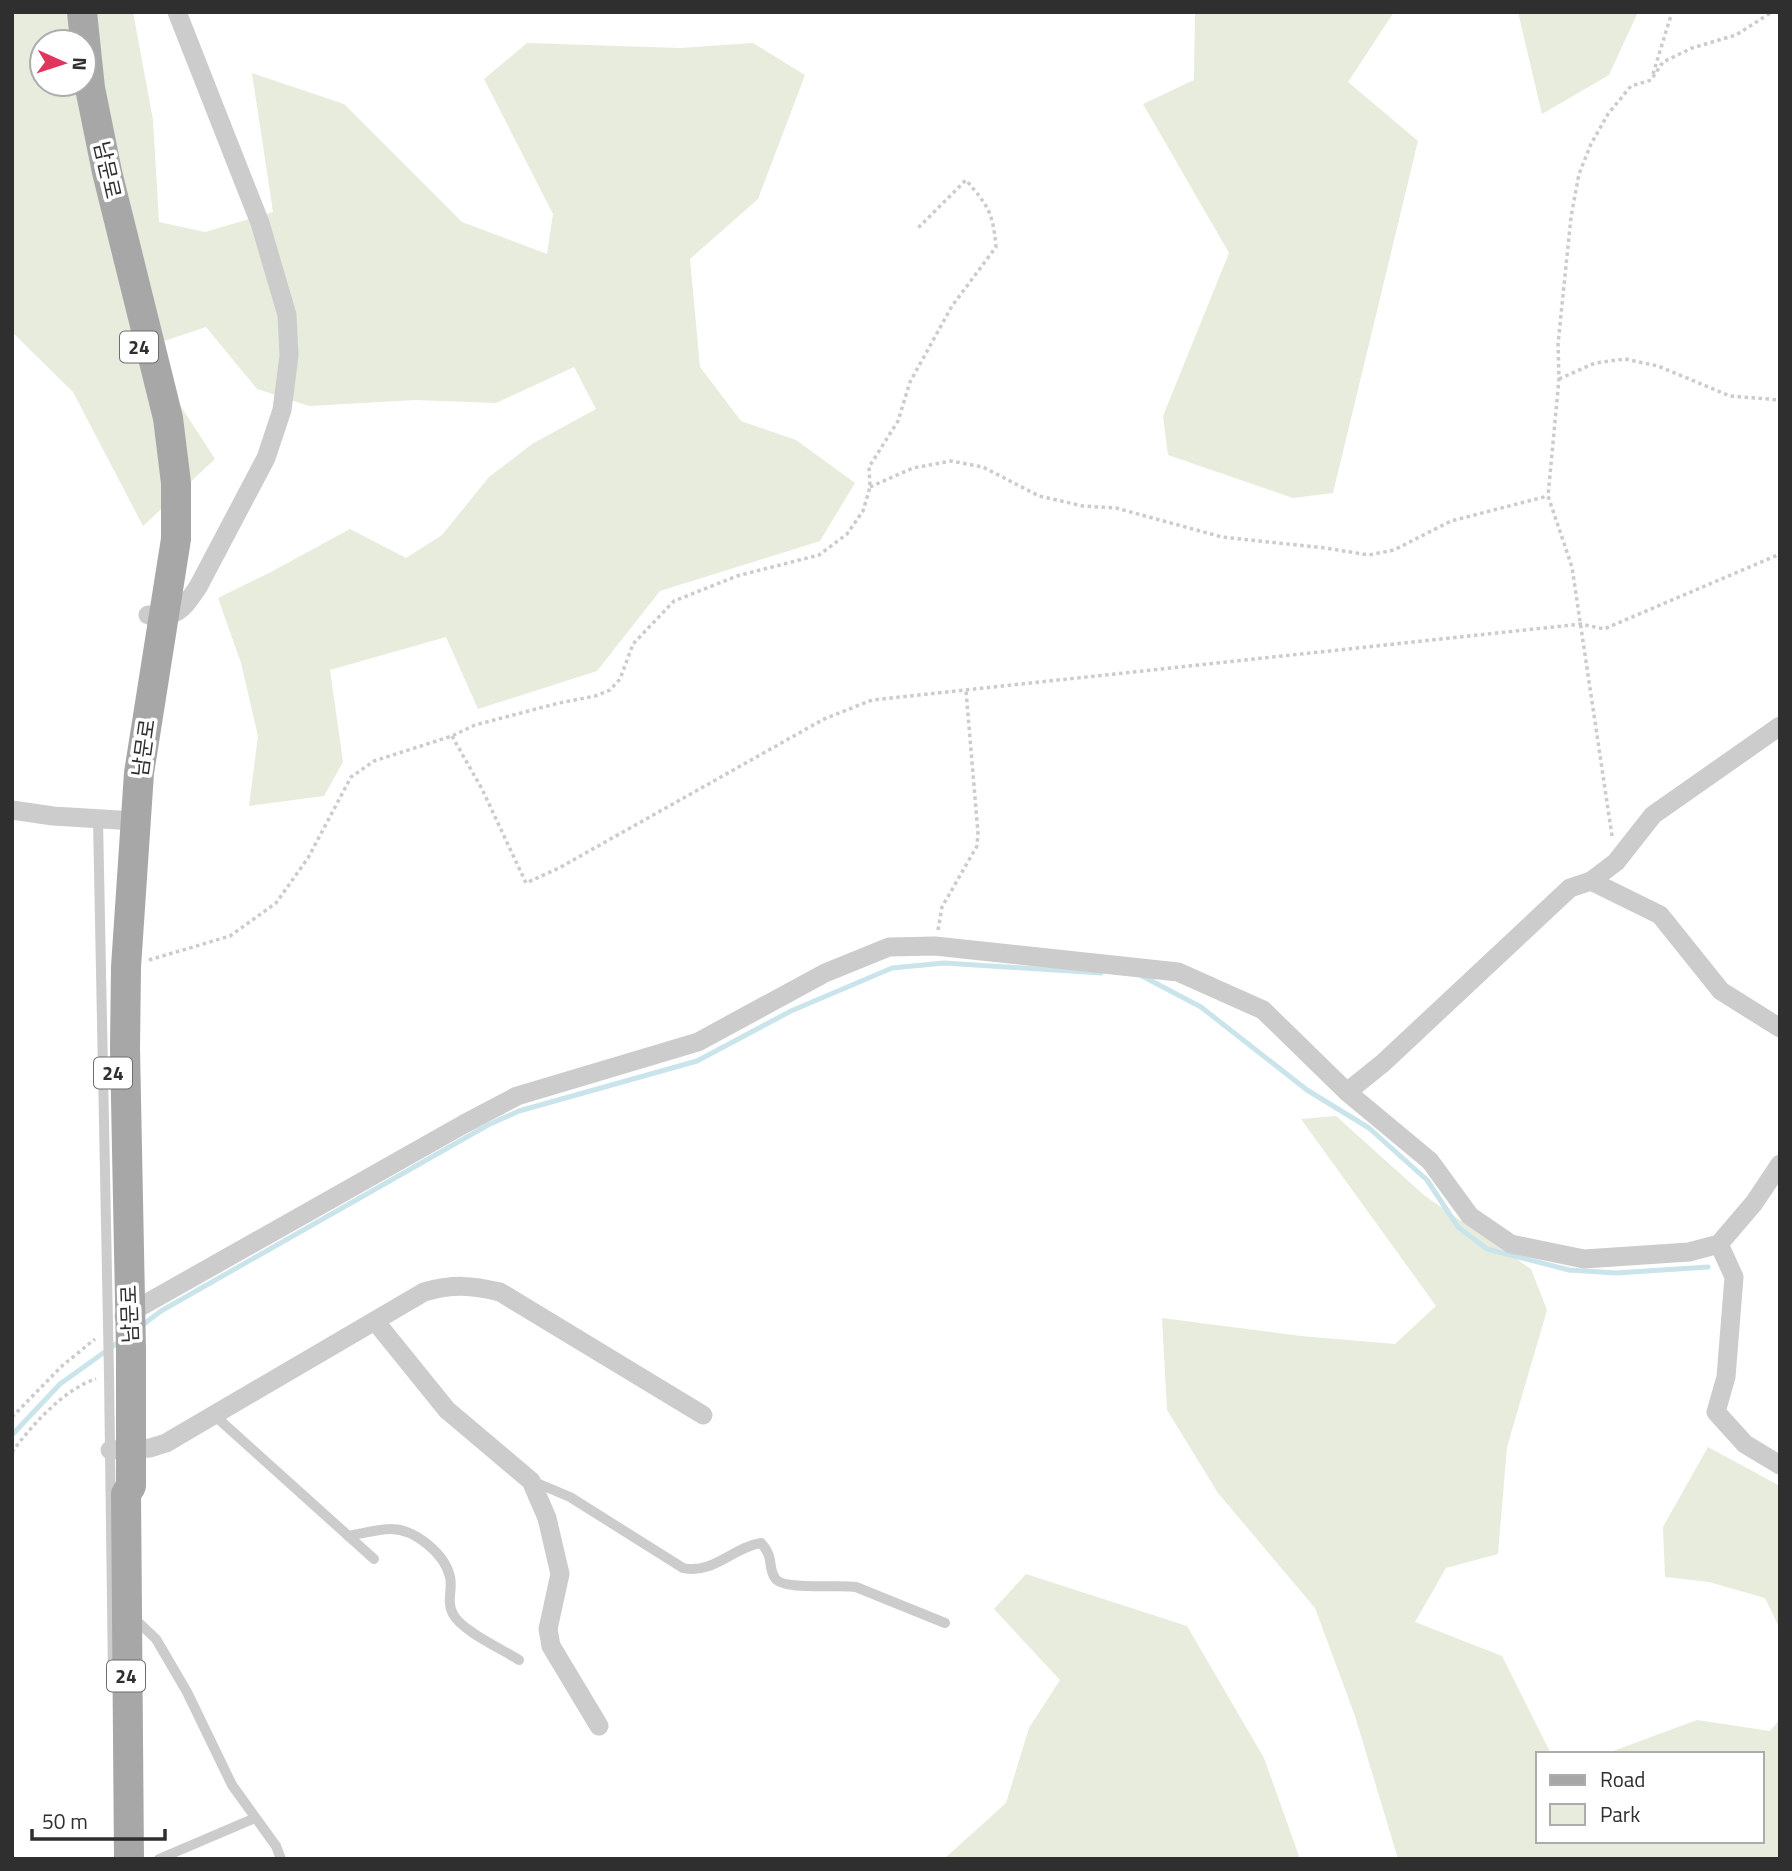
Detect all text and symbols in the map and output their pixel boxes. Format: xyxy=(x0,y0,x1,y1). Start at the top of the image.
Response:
north arrow xyxy=(28,28,98,98)
text: N xyxy=(66,57,95,71)
street label: 남문로 xyxy=(86,138,130,202)
road number: 24 xyxy=(120,332,158,362)
street label: 남문로 xyxy=(123,717,163,779)
road number: 24 xyxy=(94,1058,132,1088)
street label: 남문로 xyxy=(112,1285,146,1344)
road number: 24 xyxy=(107,1660,145,1692)
legend xyxy=(1536,1752,1764,1843)
text: Road xyxy=(1600,1763,1645,1795)
scale bar xyxy=(32,1798,164,1842)
text: Park xyxy=(1600,1798,1640,1830)
text: 50 m xyxy=(42,1805,88,1837)

